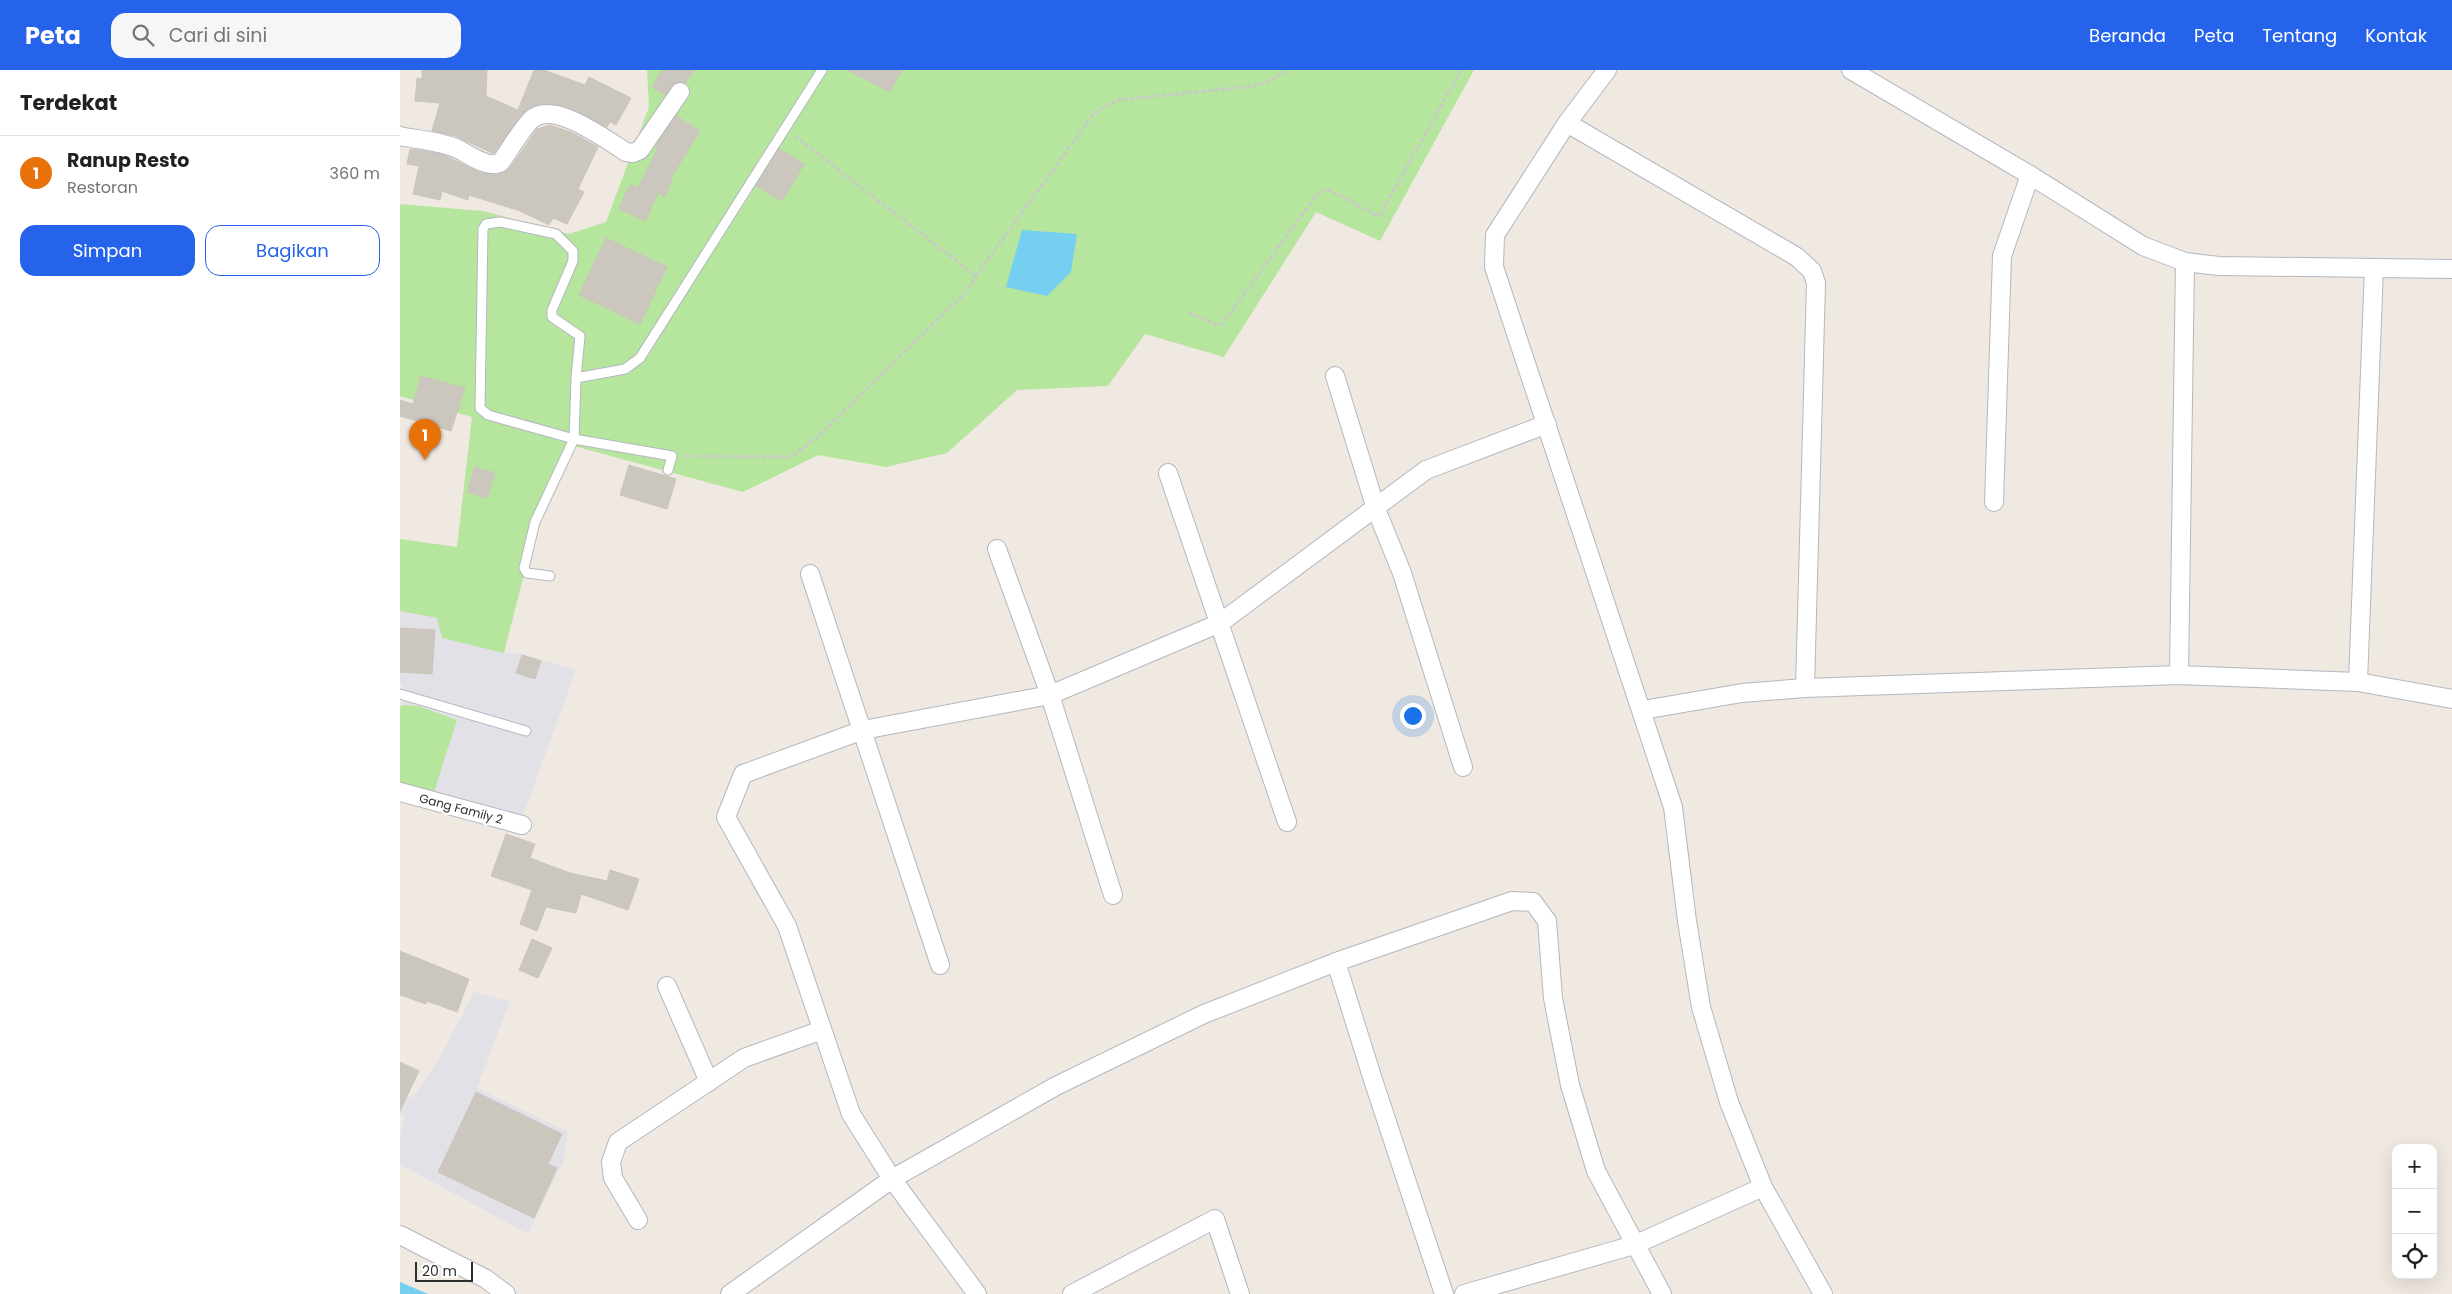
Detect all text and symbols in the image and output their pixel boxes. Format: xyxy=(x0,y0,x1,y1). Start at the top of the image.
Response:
search box xyxy=(111,13,461,58)
text: Peta xyxy=(25,19,81,52)
icon: search xyxy=(129,21,157,49)
text: Cari di sini xyxy=(169,22,267,49)
text: Beranda xyxy=(2089,23,2166,48)
text: Peta xyxy=(2194,23,2234,48)
text: Tentang xyxy=(2262,23,2337,48)
text: Kontak xyxy=(2365,23,2427,48)
text: Terdekat xyxy=(20,88,117,117)
text: Ranup Resto xyxy=(67,147,189,174)
text: 1 xyxy=(33,162,39,185)
text: 360 m xyxy=(330,162,380,185)
text: Restoran xyxy=(67,176,138,199)
button: Simpan xyxy=(20,225,195,276)
button: Bagikan xyxy=(205,225,380,276)
pin: 1 xyxy=(409,419,441,460)
your location xyxy=(1400,703,1426,729)
street label: Gang Family 2 xyxy=(418,789,505,828)
map controls xyxy=(2392,1144,2437,1279)
button: + xyxy=(2392,1144,2437,1189)
button: − xyxy=(2392,1189,2437,1234)
button: locate xyxy=(2392,1234,2437,1279)
scale bar xyxy=(415,1259,472,1282)
text: 20 m xyxy=(422,1261,457,1281)

